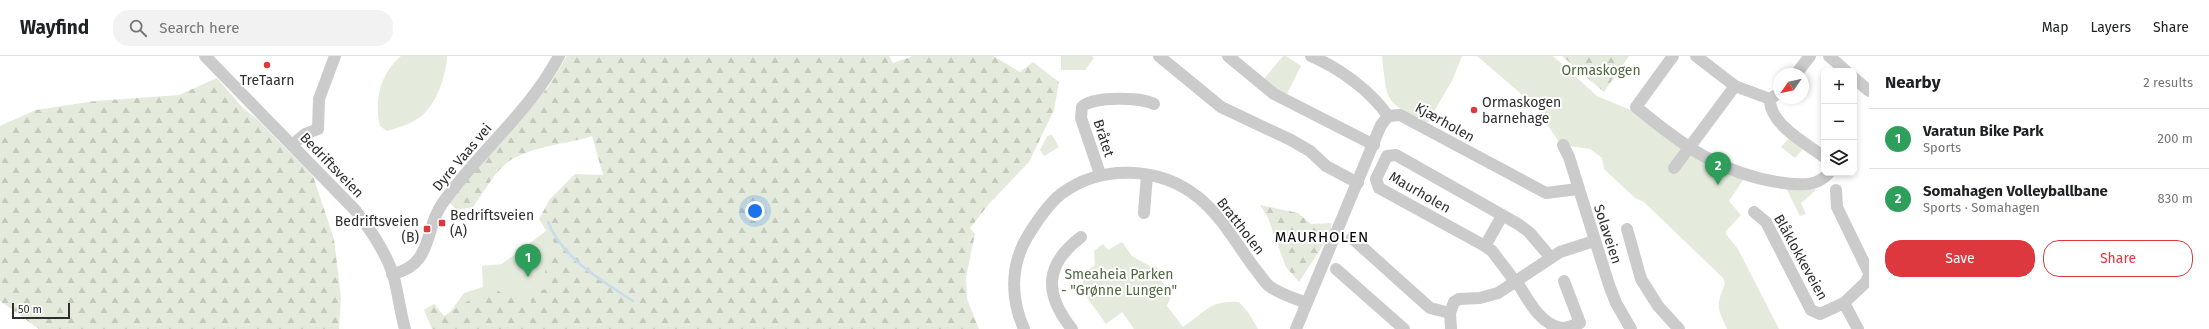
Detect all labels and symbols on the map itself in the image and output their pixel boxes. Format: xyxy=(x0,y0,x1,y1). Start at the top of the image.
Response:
marker: TreTaarn xyxy=(262,60,272,70)
park label: Ormaskogen xyxy=(1561,62,1641,79)
north arrow xyxy=(1773,68,1809,104)
place label: TreTaarn xyxy=(240,72,294,89)
place label: Ormaskogen barnehage xyxy=(1482,94,1561,127)
street label: Kjærholen xyxy=(1412,99,1478,146)
marker: Ormaskogen barnehage xyxy=(1469,105,1479,115)
street label: Bråtet xyxy=(1089,117,1118,160)
street label: Dyre Vaas vei xyxy=(429,120,496,195)
street label: Bedriftsveien xyxy=(296,129,367,202)
pin: 2 xyxy=(1705,152,1731,185)
street label: Maurholen xyxy=(1386,168,1454,217)
street label: Brattholen xyxy=(1213,195,1268,258)
your location xyxy=(745,201,765,221)
street label: Solaveien xyxy=(1590,202,1625,266)
place label: Bedriftsveien (A) xyxy=(450,207,534,240)
street label: Blåklokkeveien xyxy=(1770,211,1831,303)
place label: Bedriftsveien (B) xyxy=(335,213,419,246)
marker: Bedriftsveien (A) xyxy=(437,218,447,228)
marker: Bedriftsveien (B) xyxy=(422,224,432,234)
district label: MAURHOLEN xyxy=(1275,228,1369,246)
pin: 1 xyxy=(515,244,541,277)
park label: Smeaheia Parken - "Grønne Lungen" xyxy=(1061,266,1177,299)
scale bar xyxy=(12,301,70,320)

